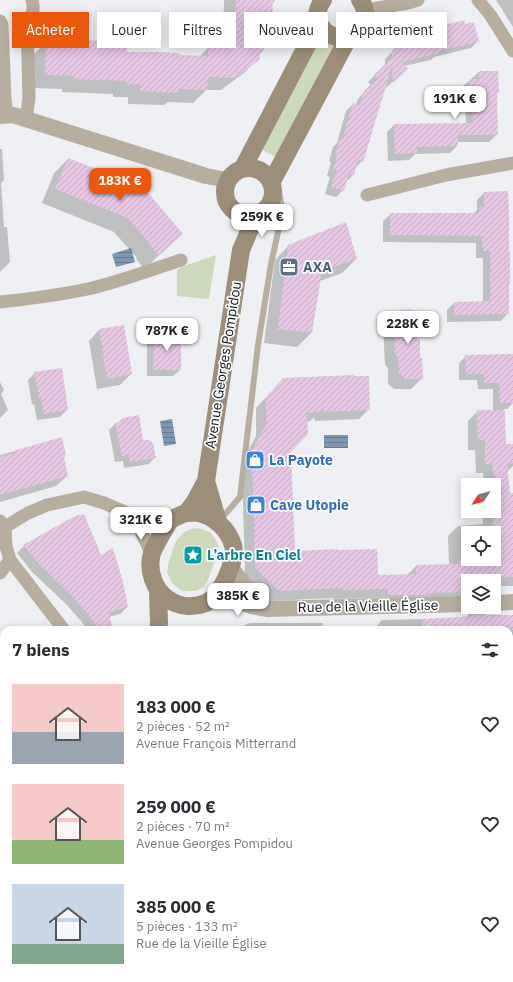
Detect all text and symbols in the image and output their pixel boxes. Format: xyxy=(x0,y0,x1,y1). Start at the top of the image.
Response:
chip: Acheter xyxy=(12,12,89,48)
chip: Louer xyxy=(97,12,161,48)
chip: Filtres xyxy=(169,12,236,48)
chip: Nouveau xyxy=(244,12,328,48)
chip: Appartement xyxy=(336,12,447,48)
pin: 191K € xyxy=(422,86,488,120)
text: 191K € xyxy=(433,90,477,107)
pin: 183K € xyxy=(87,168,153,202)
text: 183K € xyxy=(98,172,142,189)
pin: 259K € xyxy=(229,204,295,238)
text: 259K € xyxy=(240,208,284,225)
office icon: AXA xyxy=(278,256,300,278)
place label: AXA xyxy=(303,258,332,276)
street label: Avenue Georges Pompidou xyxy=(201,280,245,450)
pin: 228K € xyxy=(375,311,441,345)
text: 228K € xyxy=(386,315,430,332)
pin: 787K € xyxy=(134,318,200,352)
text: 787K € xyxy=(145,322,189,339)
shop icon: La Payote xyxy=(244,449,266,471)
place label: La Payote xyxy=(269,451,333,469)
north arrow xyxy=(461,478,501,518)
map controls xyxy=(461,478,501,614)
shop icon: Cave Utopie xyxy=(245,494,267,516)
place label: Cave Utopie xyxy=(270,496,349,514)
pin: 321K € xyxy=(108,507,174,541)
text: 321K € xyxy=(119,511,163,528)
button: locate xyxy=(461,526,501,566)
place icon: L’arbre En Ciel xyxy=(182,544,204,566)
place label: L’arbre En Ciel xyxy=(207,546,301,564)
button: layers xyxy=(461,574,501,614)
pin: 385K € xyxy=(205,583,271,617)
text: 385K € xyxy=(216,587,260,604)
street label: Rue de la Vieille Église xyxy=(298,595,439,616)
text: 7 biens xyxy=(12,639,70,661)
icon: filters xyxy=(479,639,501,661)
text: 183 000 € xyxy=(136,696,216,718)
icon: home xyxy=(44,700,92,748)
icon: heart xyxy=(479,713,501,735)
text: 2 pièces · 52 m² xyxy=(136,718,230,735)
text: Avenue François Mitterrand xyxy=(136,735,296,752)
text: 259 000 € xyxy=(136,796,216,818)
icon: home xyxy=(44,800,92,848)
icon: heart xyxy=(479,813,501,835)
text: 2 pièces · 70 m² xyxy=(136,818,230,835)
text: Avenue Georges Pompidou xyxy=(136,835,293,852)
text: 385 000 € xyxy=(136,896,216,918)
icon: home xyxy=(44,900,92,948)
icon: heart xyxy=(479,913,501,935)
text: 5 pièces · 133 m² xyxy=(136,918,237,935)
text: Rue de la Vieille Église xyxy=(136,935,267,952)

